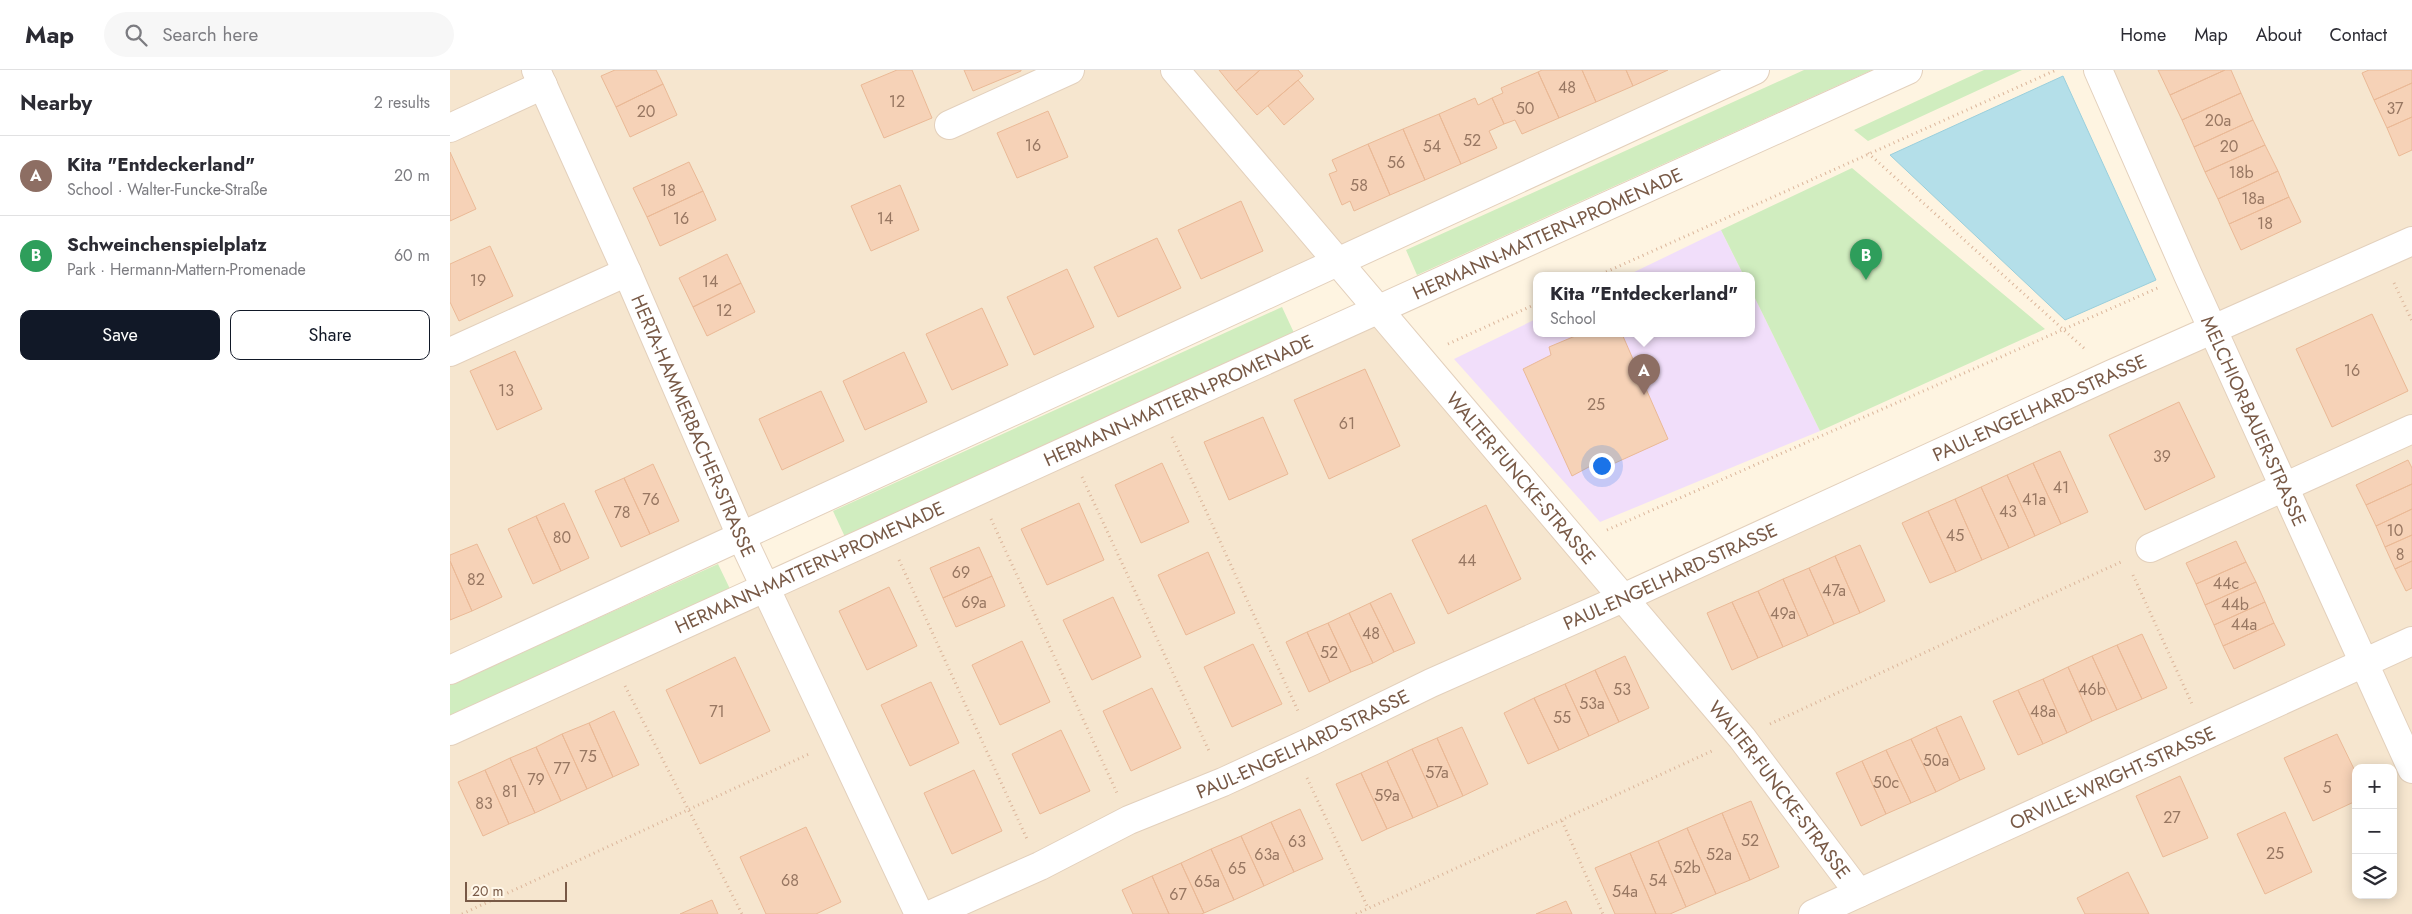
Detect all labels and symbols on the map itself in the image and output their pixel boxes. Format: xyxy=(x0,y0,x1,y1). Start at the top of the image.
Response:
house number: 48 xyxy=(1558,76,1576,99)
house number: 12 xyxy=(889,90,905,113)
house number: 50 xyxy=(1516,97,1534,120)
house number: 37 xyxy=(2387,97,2404,120)
house number: 20 xyxy=(637,100,655,123)
house number: 20a xyxy=(2205,109,2231,132)
house number: 52 xyxy=(1463,129,1481,152)
house number: 16 xyxy=(1025,134,1041,157)
house number: 54 xyxy=(1423,135,1441,158)
house number: 20 xyxy=(2220,135,2238,158)
house number: 56 xyxy=(1387,151,1405,174)
street label: HERMANN-MATTERN-PROMENADE xyxy=(1408,161,1687,306)
house number: 18b xyxy=(2228,161,2254,184)
house number: 58 xyxy=(1350,174,1368,197)
house number: 18 xyxy=(660,179,676,202)
house number: 18a xyxy=(2241,187,2265,210)
house number: 16 xyxy=(673,207,689,230)
house number: 14 xyxy=(877,207,893,230)
house number: 18 xyxy=(2257,212,2273,235)
pin: B xyxy=(1850,239,1882,280)
house number: 19 xyxy=(470,269,486,292)
house number: 14 xyxy=(702,270,718,293)
street label: HERTA-HAMMERBACHER-STRASSE xyxy=(625,290,763,562)
house number: 12 xyxy=(716,299,732,322)
street label: MELCHIOR-BAUER-STRASSE xyxy=(2195,311,2314,530)
street label: HERMANN-MATTERN-PROMENADE xyxy=(1039,327,1318,473)
street label: PAUL-ENGELHARD-STRASSE xyxy=(1928,347,2151,468)
pin: A xyxy=(1628,354,1660,395)
house number: 16 xyxy=(2344,359,2360,382)
house number: 13 xyxy=(498,379,514,402)
street label: WALTER-FUNCKE-STRASSE xyxy=(1440,386,1602,570)
house number: 25 xyxy=(1587,393,1605,416)
house number: 61 xyxy=(1339,412,1355,435)
house number: 39 xyxy=(2153,445,2171,468)
your location xyxy=(1589,453,1615,479)
house number: 41 xyxy=(2053,476,2069,499)
house number: 76 xyxy=(642,488,660,511)
house number: 41a xyxy=(2022,488,2046,511)
street label: HERMANN-MATTERN-PROMENADE xyxy=(670,494,948,640)
house number: 43 xyxy=(1999,500,2017,523)
house number: 78 xyxy=(613,501,631,524)
street label: PAUL-ENGELHARD-STRASSE xyxy=(1559,516,1781,636)
house number: 10 xyxy=(2387,519,2403,542)
house number: 45 xyxy=(1946,524,1964,547)
house number: 80 xyxy=(553,526,571,549)
house number: 8 xyxy=(2396,543,2404,566)
house number: 44 xyxy=(1458,549,1476,572)
house number: 69 xyxy=(952,561,970,584)
house number: 82 xyxy=(467,568,485,591)
house number: 44c xyxy=(2213,572,2239,595)
house number: 47a xyxy=(1822,579,1846,602)
house number: 69a xyxy=(961,591,987,614)
house number: 44b xyxy=(2221,593,2249,616)
house number: 49a xyxy=(1770,602,1796,625)
house number: 44a xyxy=(2231,613,2257,636)
house number: 48 xyxy=(1362,622,1380,645)
house number: 52 xyxy=(1320,641,1338,664)
house number: 53 xyxy=(1613,678,1631,701)
house number: 46b xyxy=(2078,678,2106,701)
street label: PAUL-ENGELHARD-STRASSE xyxy=(1192,682,1414,805)
house number: 53a xyxy=(1579,692,1605,715)
street label: WALTER-FUNCKE-STRASSE xyxy=(1702,695,1857,884)
house number: 71 xyxy=(709,700,725,723)
house number: 48a xyxy=(2030,700,2056,723)
house number: 55 xyxy=(1553,706,1571,729)
street label: ORVILLE-WRIGHT-STRASSE xyxy=(2005,719,2220,836)
house number: 75 xyxy=(579,745,597,768)
house number: 50a xyxy=(1923,749,1949,772)
house number: 77 xyxy=(554,757,571,780)
house number: 57a xyxy=(1425,761,1449,784)
house number: 79 xyxy=(527,768,545,791)
house number: 50c xyxy=(1873,771,1899,794)
house number: 5 xyxy=(2322,776,2332,799)
house number: 81 xyxy=(502,780,518,803)
house number: 59a xyxy=(1374,784,1400,807)
house number: 83 xyxy=(475,792,493,815)
house number: 27 xyxy=(2163,806,2181,829)
house number: 52 xyxy=(1741,829,1759,852)
house number: 63 xyxy=(1288,830,1306,853)
house number: 25 xyxy=(2266,842,2284,865)
house number: 63a xyxy=(1254,843,1280,866)
house number: 52a xyxy=(1706,843,1732,866)
house number: 52b xyxy=(1673,856,1701,879)
house number: 65 xyxy=(1228,857,1246,880)
house number: 68 xyxy=(781,869,799,892)
house number: 54 xyxy=(1649,869,1667,892)
house number: 65a xyxy=(1194,870,1220,893)
scale bar xyxy=(465,879,568,902)
house number: 54a xyxy=(1612,880,1638,903)
house number: 67 xyxy=(1169,883,1187,906)

